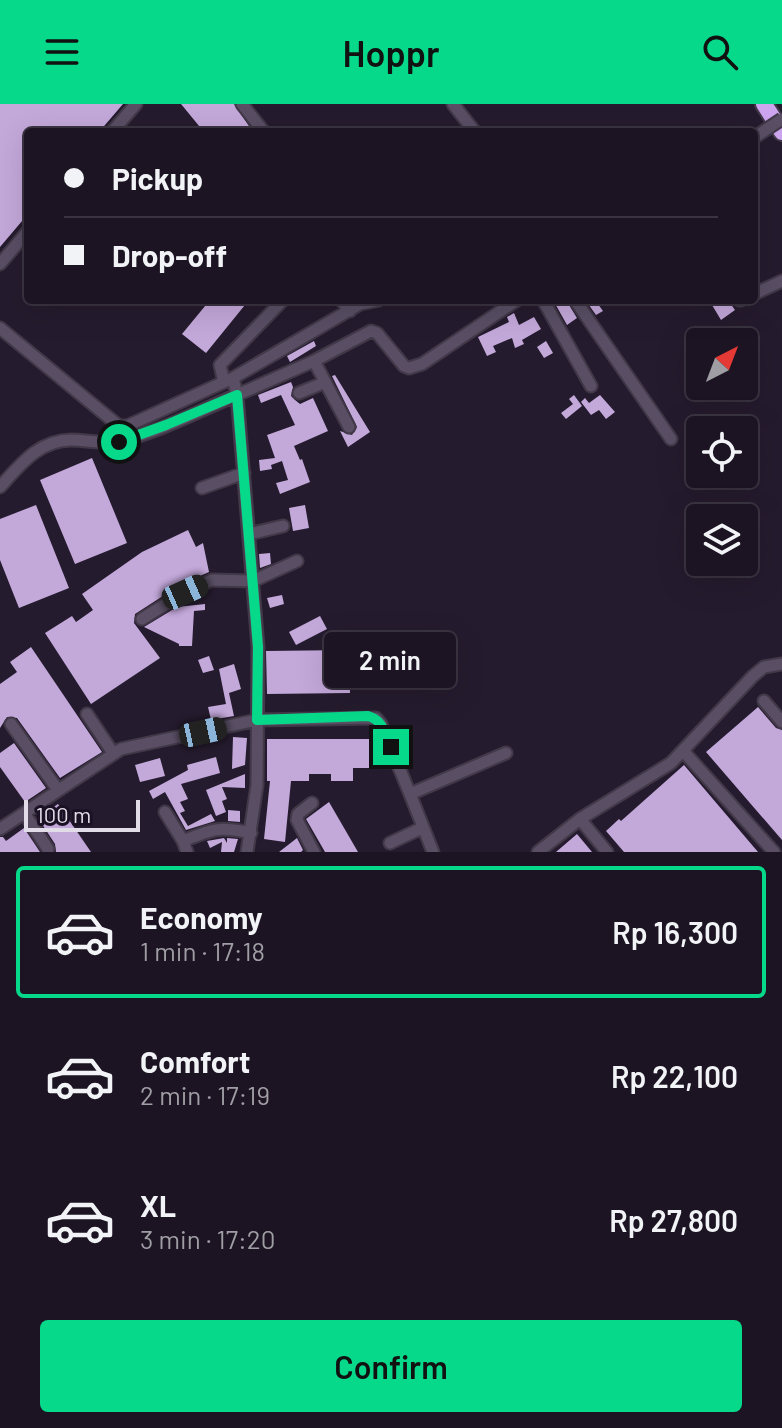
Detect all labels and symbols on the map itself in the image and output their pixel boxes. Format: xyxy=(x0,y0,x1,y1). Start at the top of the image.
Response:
north arrow xyxy=(686,328,758,400)
route start xyxy=(101,424,137,460)
car xyxy=(158,571,212,613)
callout: 2 min xyxy=(325,631,457,687)
car xyxy=(177,715,229,749)
route end xyxy=(373,729,409,765)
scale bar xyxy=(24,796,140,832)

